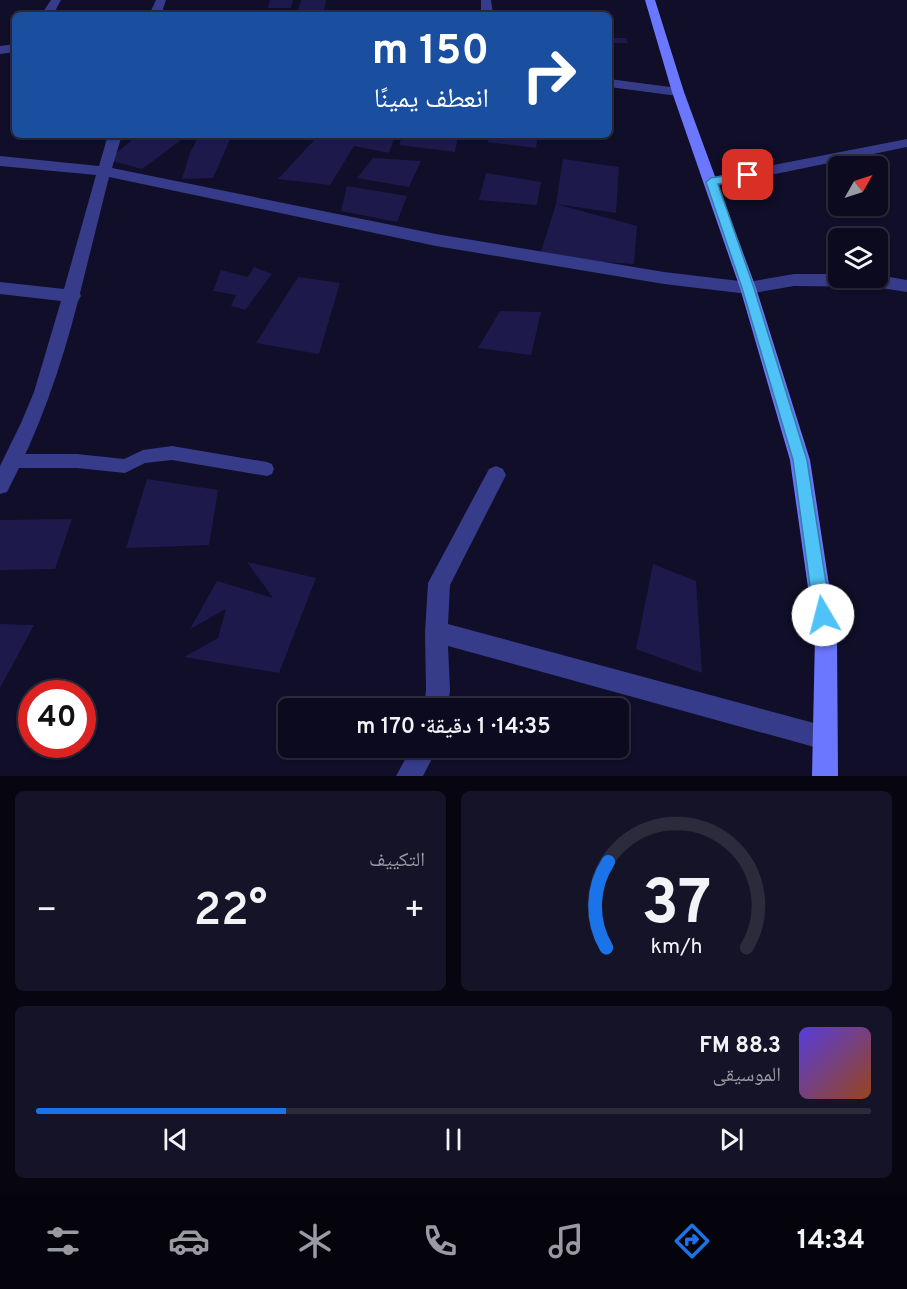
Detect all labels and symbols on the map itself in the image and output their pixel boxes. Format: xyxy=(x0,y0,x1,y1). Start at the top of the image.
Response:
pin xyxy=(722,149,773,200)
north arrow xyxy=(828,156,888,216)
position arrow xyxy=(791,583,855,647)
speed limit sign: 40 xyxy=(18,680,96,758)

